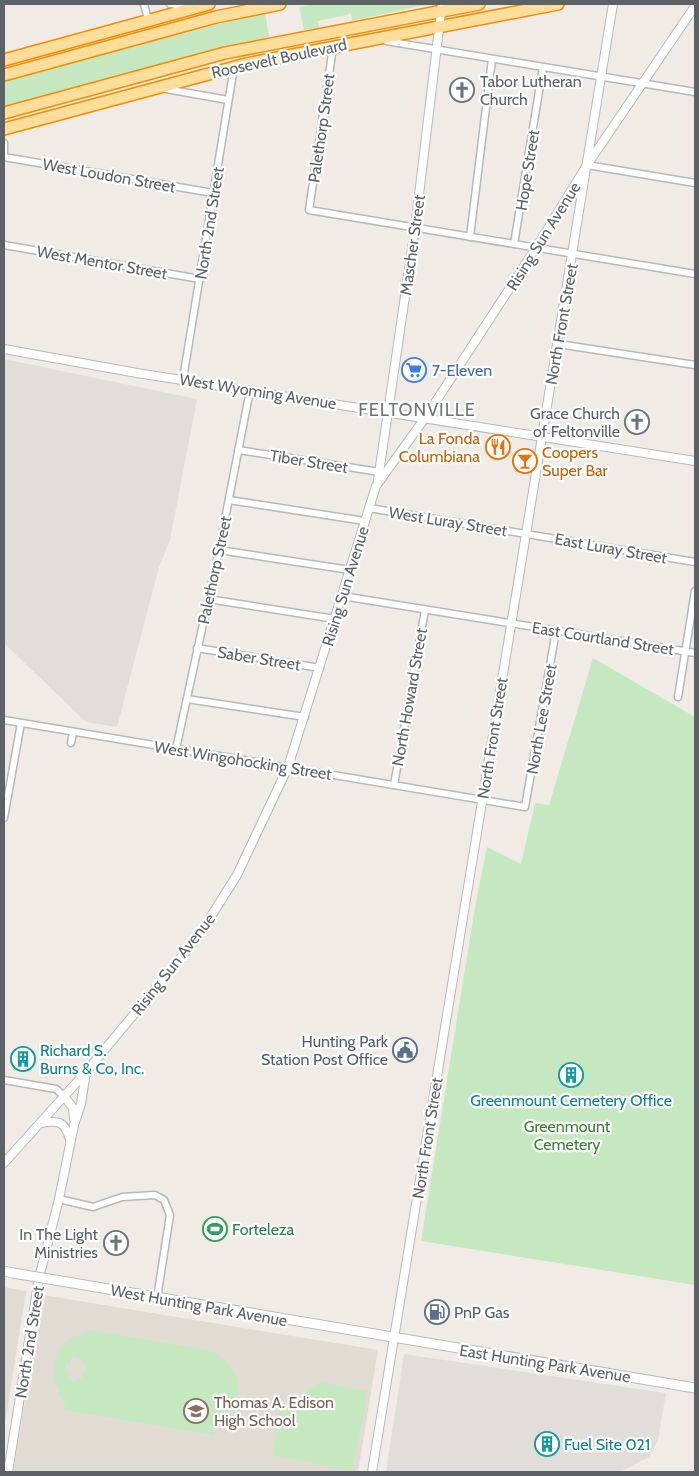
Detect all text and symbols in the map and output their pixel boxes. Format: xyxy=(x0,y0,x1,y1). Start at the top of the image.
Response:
street label: Roosevelt Boulevard xyxy=(210,35,349,82)
street label: Palethorp Street xyxy=(304,72,339,184)
place label: Tabor Lutheran Church xyxy=(480,72,582,109)
church icon: Tabor Lutheran Church xyxy=(449,77,475,103)
street label: Hope Street xyxy=(512,128,543,212)
street label: West Loudon Street xyxy=(41,154,177,197)
street label: North 2nd Street xyxy=(191,165,228,281)
street label: Rising Sun Avenue xyxy=(502,178,584,294)
street label: Mascher Street xyxy=(396,193,429,296)
street label: West Mentor Street xyxy=(35,242,169,283)
street label: North Front Street xyxy=(541,261,582,386)
supermarket icon: 7-Eleven xyxy=(401,357,427,383)
place label: 7-Eleven xyxy=(432,361,492,380)
street label: West Wyoming Avenue xyxy=(178,370,338,413)
district label: FELTONVILLE xyxy=(358,399,476,421)
place label: Grace Church of Feltonville xyxy=(530,404,620,441)
church icon: Grace Church of Feltonville xyxy=(624,409,650,435)
place label: La Fonda Columbiana xyxy=(399,429,480,466)
restaurant icon: La Fonda Columbiana xyxy=(485,434,511,460)
place label: Coopers Super Bar xyxy=(542,443,609,480)
street label: Tiber Street xyxy=(269,446,350,477)
bar icon: Coopers Super Bar xyxy=(512,448,538,474)
street label: West Luray Street xyxy=(387,503,509,540)
street label: Palethorp Street xyxy=(194,514,235,626)
street label: Rising Sun Avenue xyxy=(318,524,373,648)
street label: East Luray Street xyxy=(553,529,669,568)
street label: East Courtland Street xyxy=(531,618,676,659)
street label: North Howard Street xyxy=(388,626,431,768)
street label: Saber Street xyxy=(216,643,302,675)
street label: North Lee Street xyxy=(522,662,561,776)
street label: North Front Street xyxy=(474,675,512,800)
street label: West Wingohocking Street xyxy=(153,737,334,784)
street label: Rising Sun Avenue xyxy=(128,909,219,1019)
place label: Hunting Park Station Post Office xyxy=(261,1032,389,1069)
public building icon: Hunting Park Station Post Office xyxy=(392,1037,418,1063)
place label: Richard S. Burns & Co, Inc. xyxy=(40,1041,144,1078)
building icon: Richard S. Burns & Co, Inc. xyxy=(10,1046,36,1072)
building icon: Greenmount Cemetery Office xyxy=(558,1062,584,1088)
street label: North Front Street xyxy=(409,1075,447,1200)
place label: Greenmount Cemetery Office xyxy=(470,1091,672,1110)
park label: Greenmount Cemetery xyxy=(524,1117,611,1154)
sports icon: Forteleza xyxy=(202,1216,228,1242)
place label: Forteleza xyxy=(232,1220,294,1239)
place label: In The Light Ministries xyxy=(19,1225,99,1262)
church icon: In The Light Ministries xyxy=(103,1230,129,1256)
street label: West Hunting Park Avenue xyxy=(109,1281,289,1330)
street label: North 2nd Street xyxy=(11,1284,48,1400)
fuel station icon: PnP Gas xyxy=(424,1299,450,1325)
place label: PnP Gas xyxy=(454,1303,510,1322)
street label: East Hunting Park Avenue xyxy=(458,1341,632,1386)
place label: Thomas A. Edison High School xyxy=(214,1393,334,1430)
school or university icon: Thomas A. Edison High School xyxy=(183,1398,209,1424)
building icon: Fuel Site 021 xyxy=(534,1431,560,1457)
place label: Fuel Site 021 xyxy=(564,1435,650,1454)

